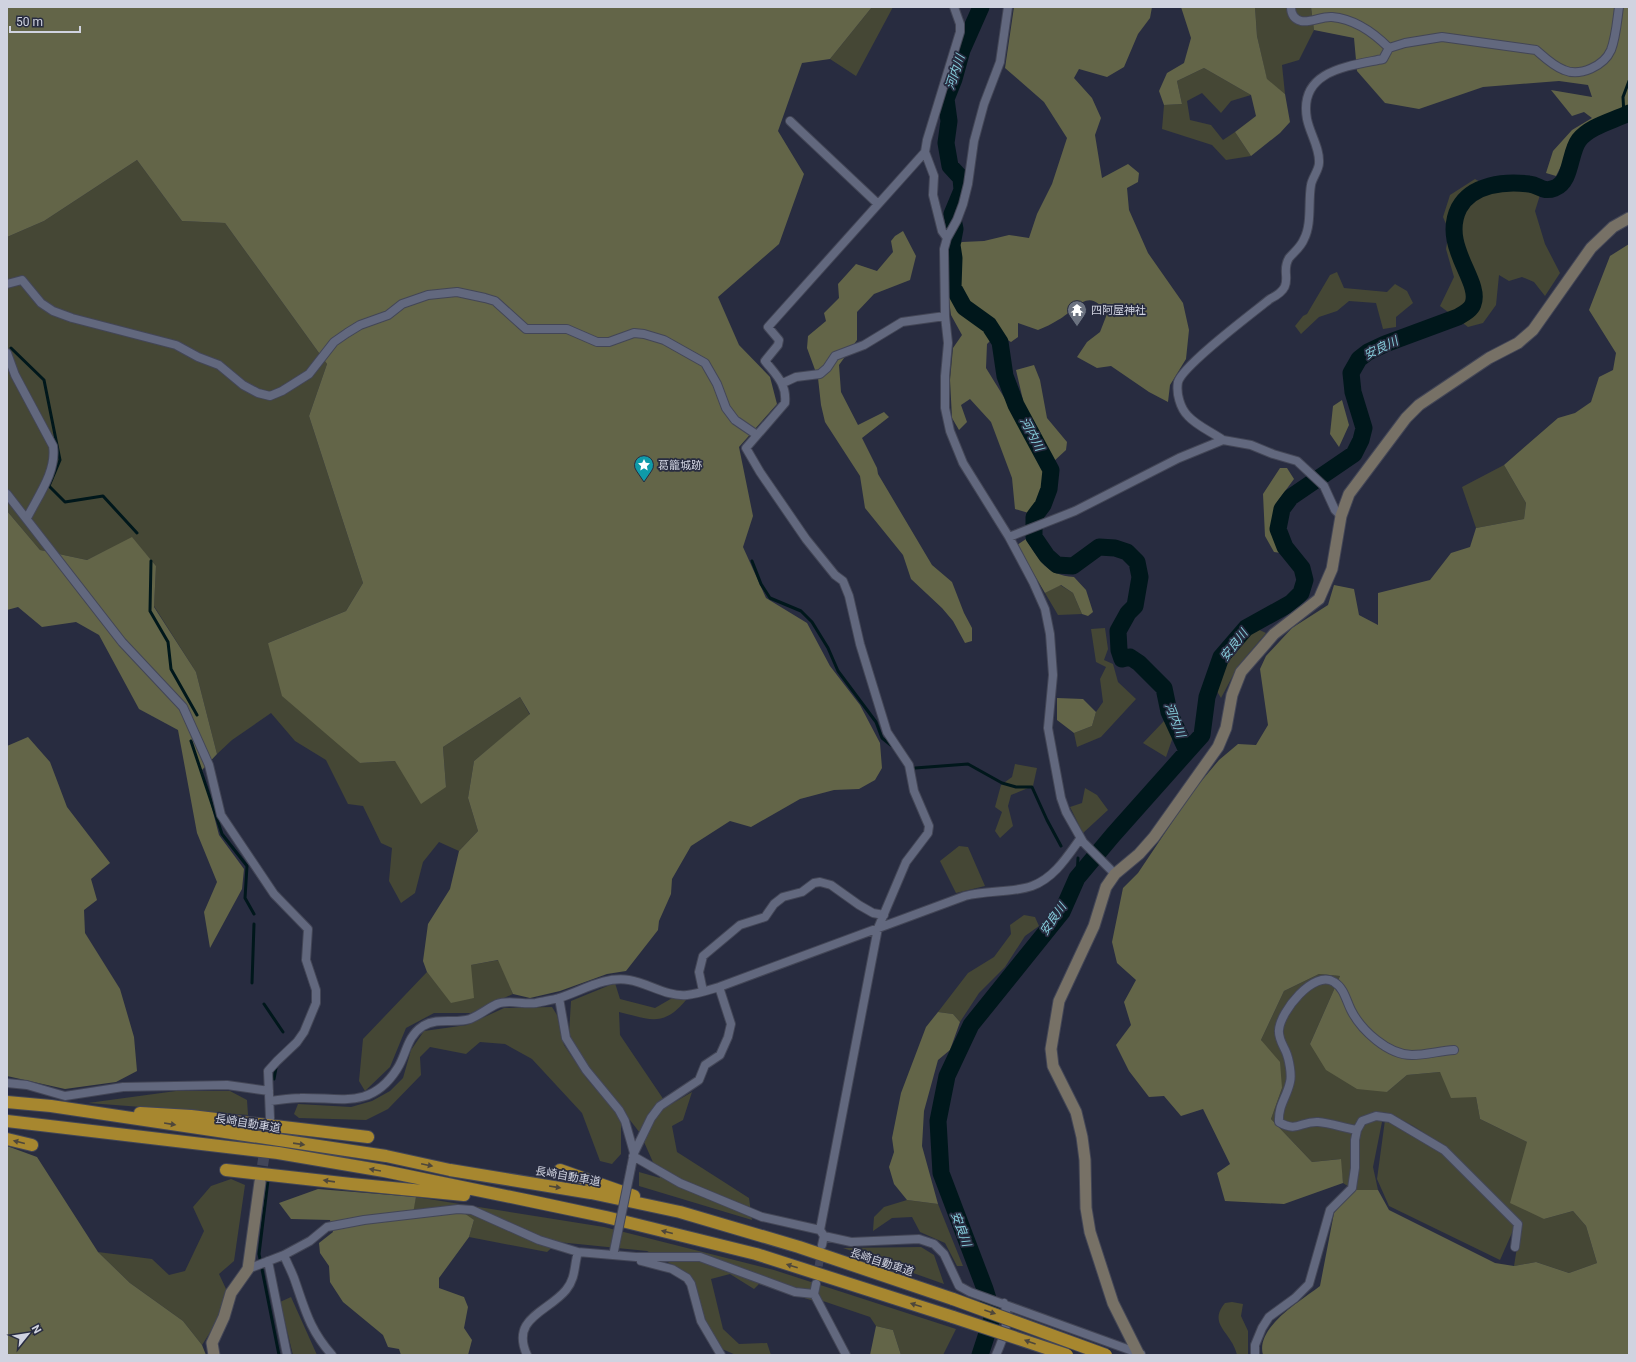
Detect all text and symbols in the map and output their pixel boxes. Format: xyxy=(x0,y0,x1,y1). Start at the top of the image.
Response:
scale bar xyxy=(10,8,80,34)
text: 50 m xyxy=(16,15,43,29)
water label: 河内川 xyxy=(943,51,968,91)
temple icon: 四阿屋神社 xyxy=(1066,299,1088,327)
place label: 四阿屋神社 xyxy=(1091,304,1146,317)
water label: 安良川 xyxy=(1362,333,1402,362)
water label: 河内川 xyxy=(1017,415,1048,455)
place icon: 葛籠城跡 xyxy=(633,454,655,482)
place label: 葛籠城跡 xyxy=(658,459,702,472)
water label: 安良川 xyxy=(1217,625,1252,663)
water label: 河内川 xyxy=(1162,701,1189,741)
water label: 安良川 xyxy=(1037,899,1070,938)
street label: 長崎自動車道 xyxy=(214,1112,282,1135)
one-way arrow xyxy=(164,1122,176,1128)
one-way arrow xyxy=(13,1138,26,1144)
one-way arrow xyxy=(293,1141,305,1147)
one-way arrow xyxy=(421,1163,433,1169)
street label: 長崎自動車道 xyxy=(534,1164,602,1189)
one-way arrow xyxy=(369,1167,381,1173)
one-way arrow xyxy=(323,1178,335,1184)
one-way arrow xyxy=(549,1184,561,1190)
water label: 安良川 xyxy=(948,1210,974,1250)
one-way arrow xyxy=(660,1229,672,1235)
street label: 長崎自動車道 xyxy=(848,1246,915,1279)
one-way arrow xyxy=(786,1263,798,1269)
one-way arrow xyxy=(910,1302,922,1308)
one-way arrow xyxy=(984,1309,996,1315)
north arrow xyxy=(8,1314,48,1354)
text: N xyxy=(29,1323,44,1336)
one-way arrow xyxy=(1024,1338,1036,1344)

